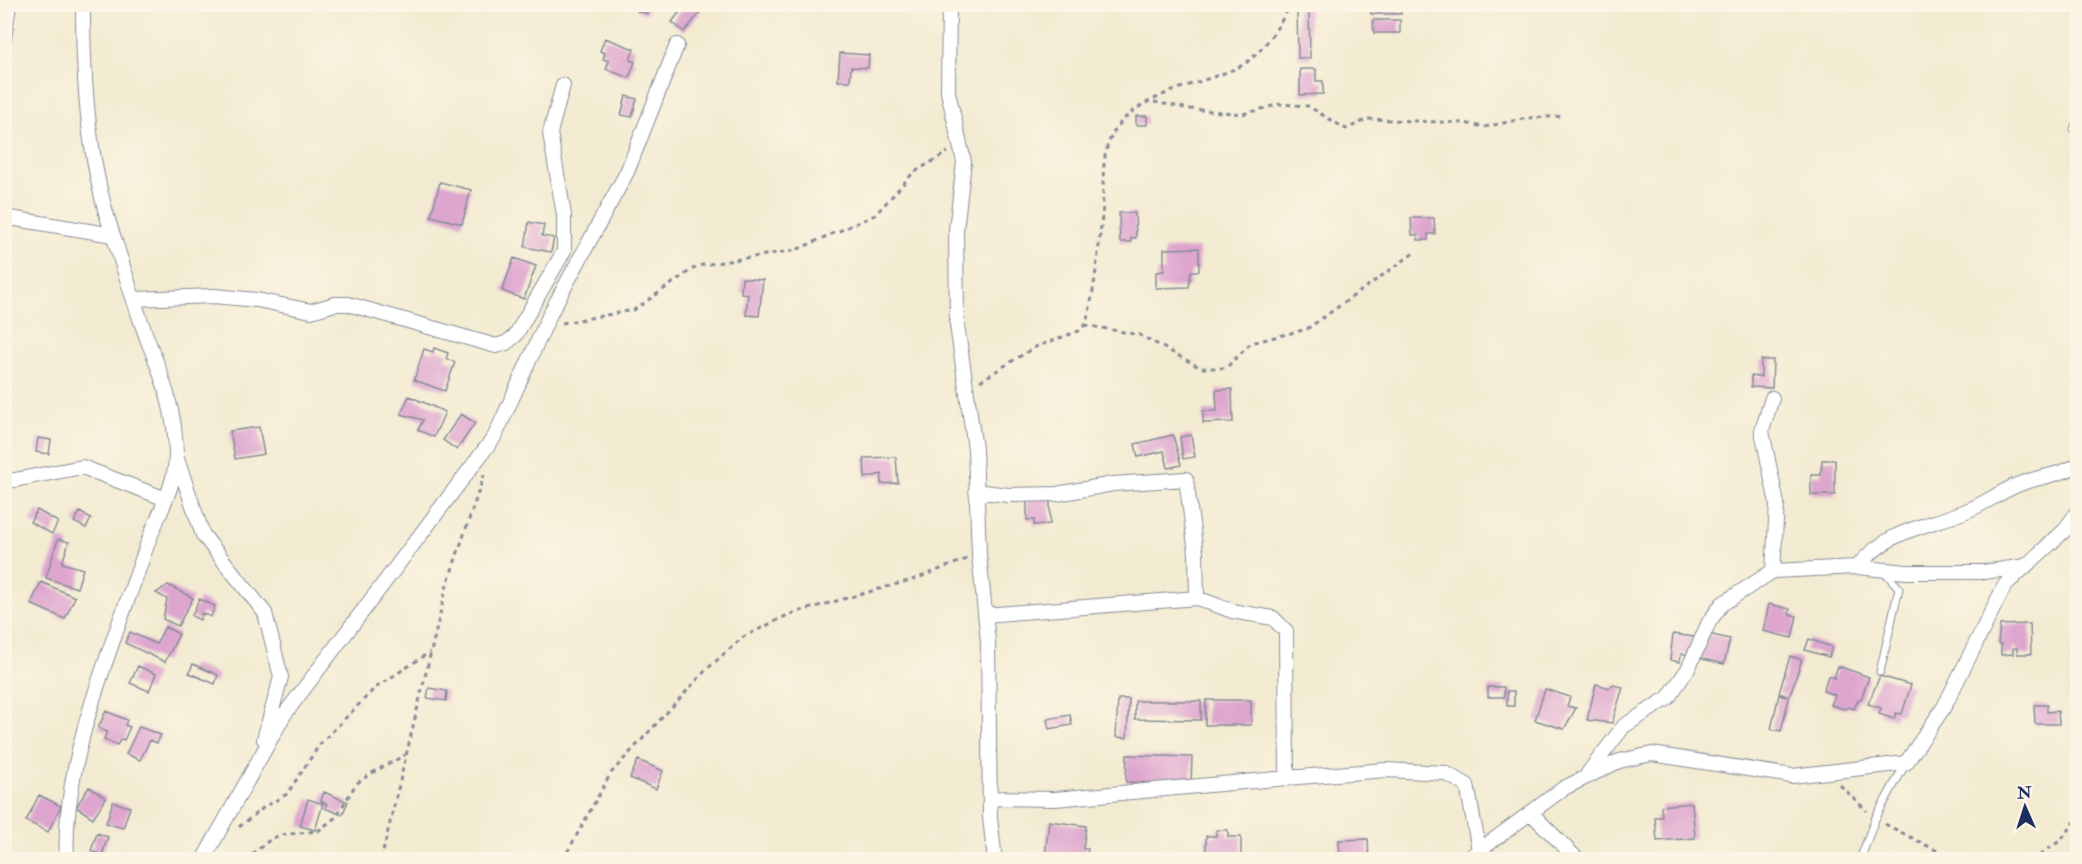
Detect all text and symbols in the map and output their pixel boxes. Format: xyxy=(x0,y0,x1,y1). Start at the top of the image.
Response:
north arrow xyxy=(1995,777,2055,837)
text: N xyxy=(2016,783,2033,803)

